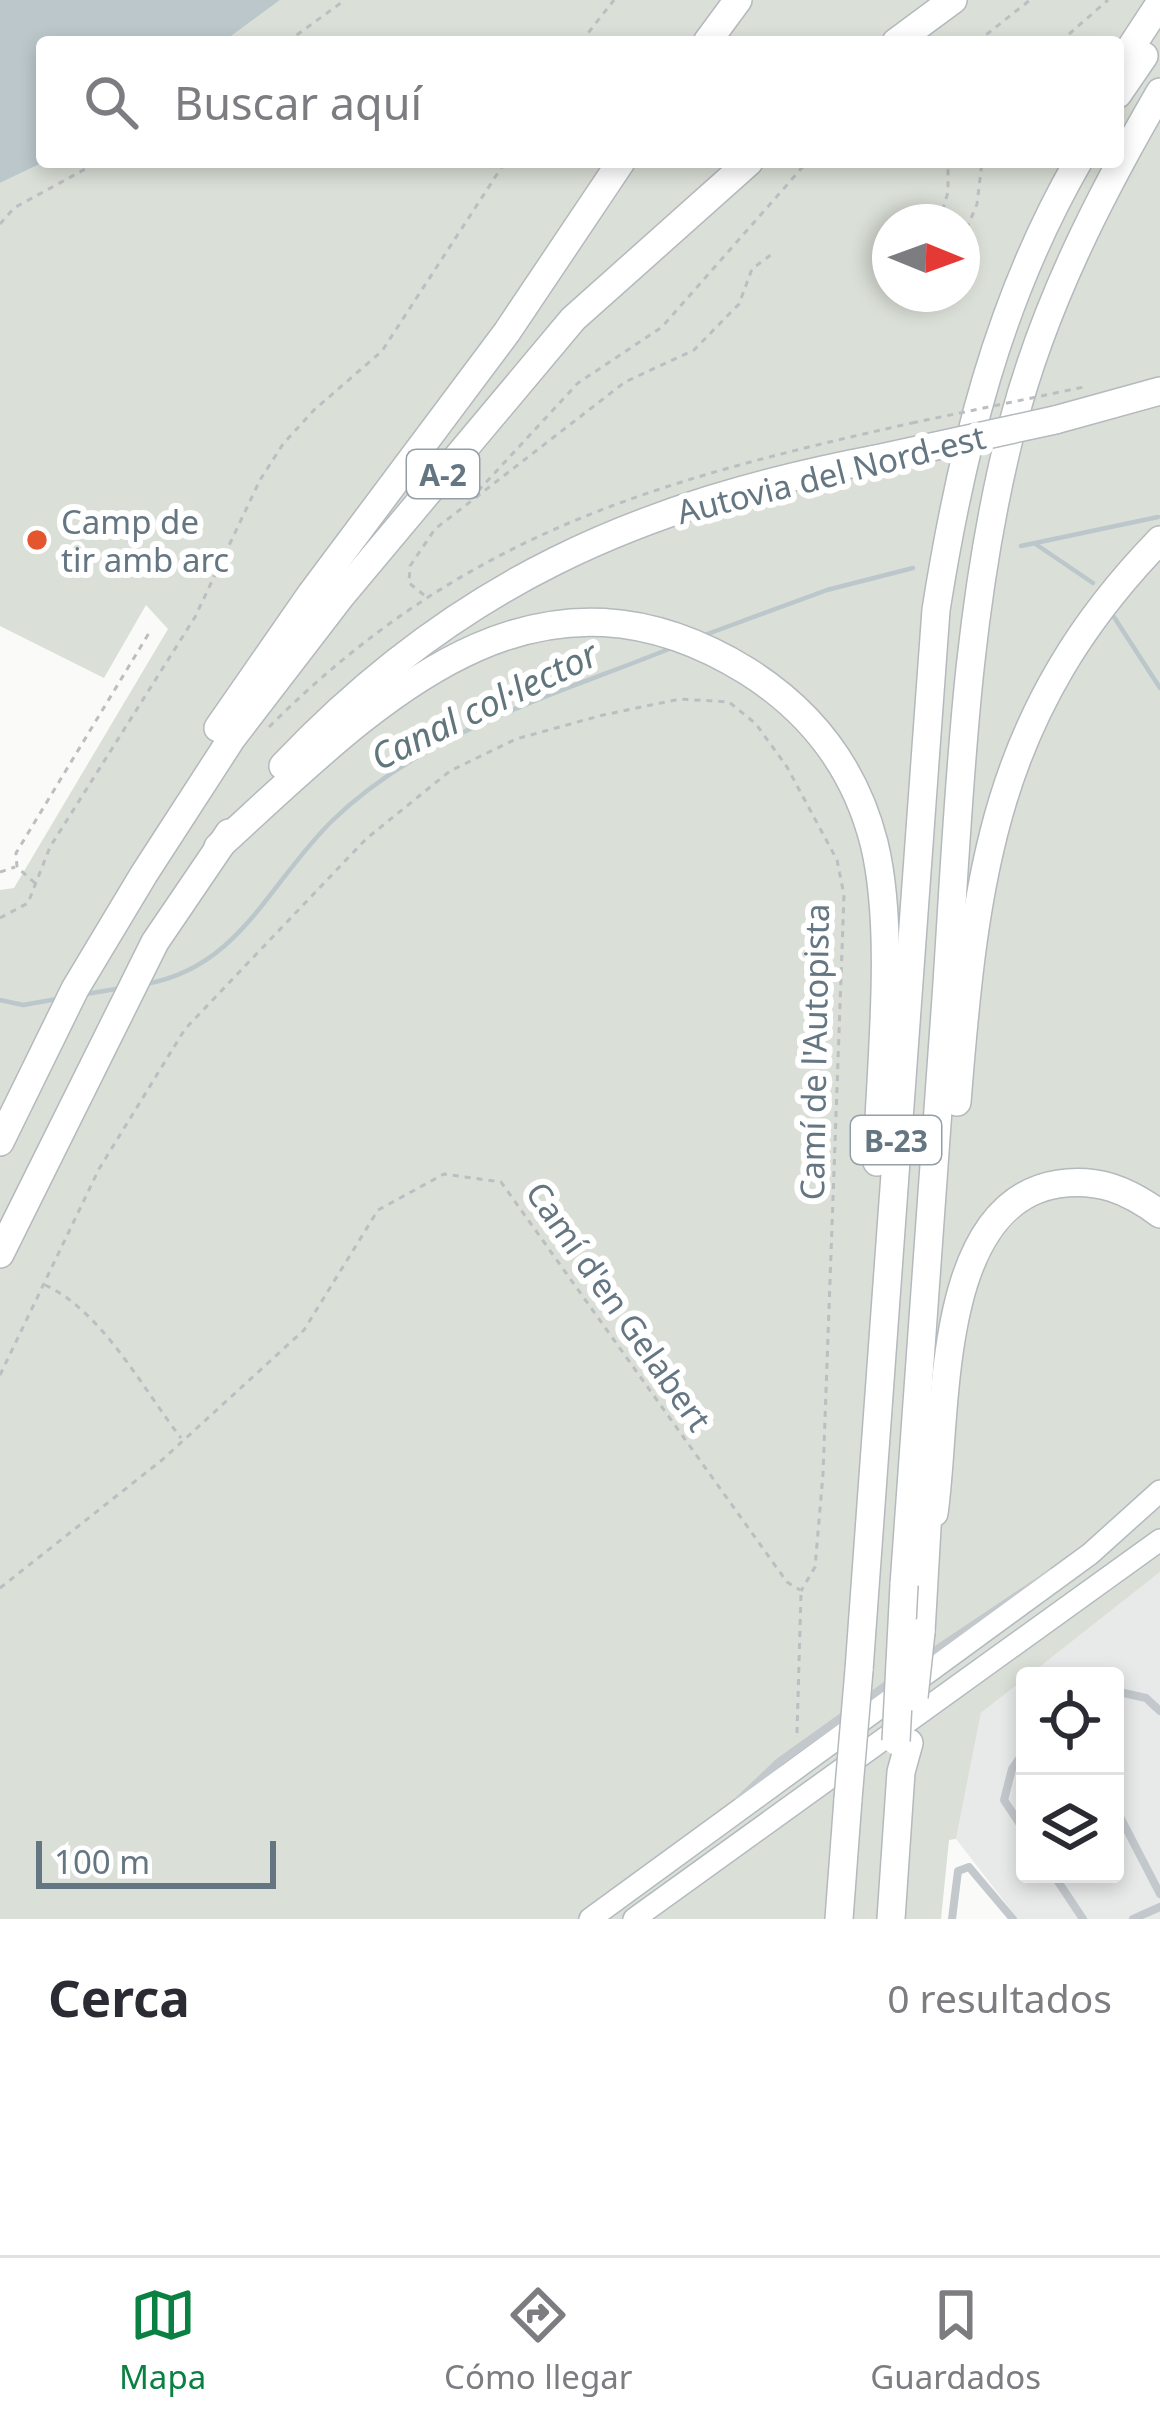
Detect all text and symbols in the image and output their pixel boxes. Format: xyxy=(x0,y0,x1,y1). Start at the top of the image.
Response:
search box xyxy=(36,36,1124,168)
icon: search xyxy=(78,69,144,135)
text: Buscar aquí xyxy=(174,72,422,133)
north arrow xyxy=(872,204,980,312)
street label: Autovia del Nord-est xyxy=(672,414,990,534)
road number: A-2 xyxy=(407,450,479,498)
place label: Camp de tir amb arc xyxy=(61,499,229,582)
marker: Camp de tir amb arc xyxy=(24,527,50,553)
water label: Canal col·lector xyxy=(362,628,607,781)
street label: Camí de l'Autopista xyxy=(789,903,839,1201)
road number: B-23 xyxy=(851,1116,941,1164)
street label: Camí d'en Gelabert xyxy=(516,1172,722,1440)
map controls xyxy=(1016,1667,1124,1883)
button: locate xyxy=(1016,1667,1124,1775)
button: layers xyxy=(1016,1775,1124,1883)
scale bar xyxy=(36,1835,276,1888)
text: 100 m xyxy=(54,1839,150,1884)
text: Cerca xyxy=(48,1962,190,2032)
text: 0 resultados xyxy=(887,1971,1112,2024)
tab: Mapa xyxy=(119,2282,206,2399)
tab: Cómo llegar xyxy=(444,2282,632,2399)
tab: Guardados xyxy=(870,2282,1041,2399)

